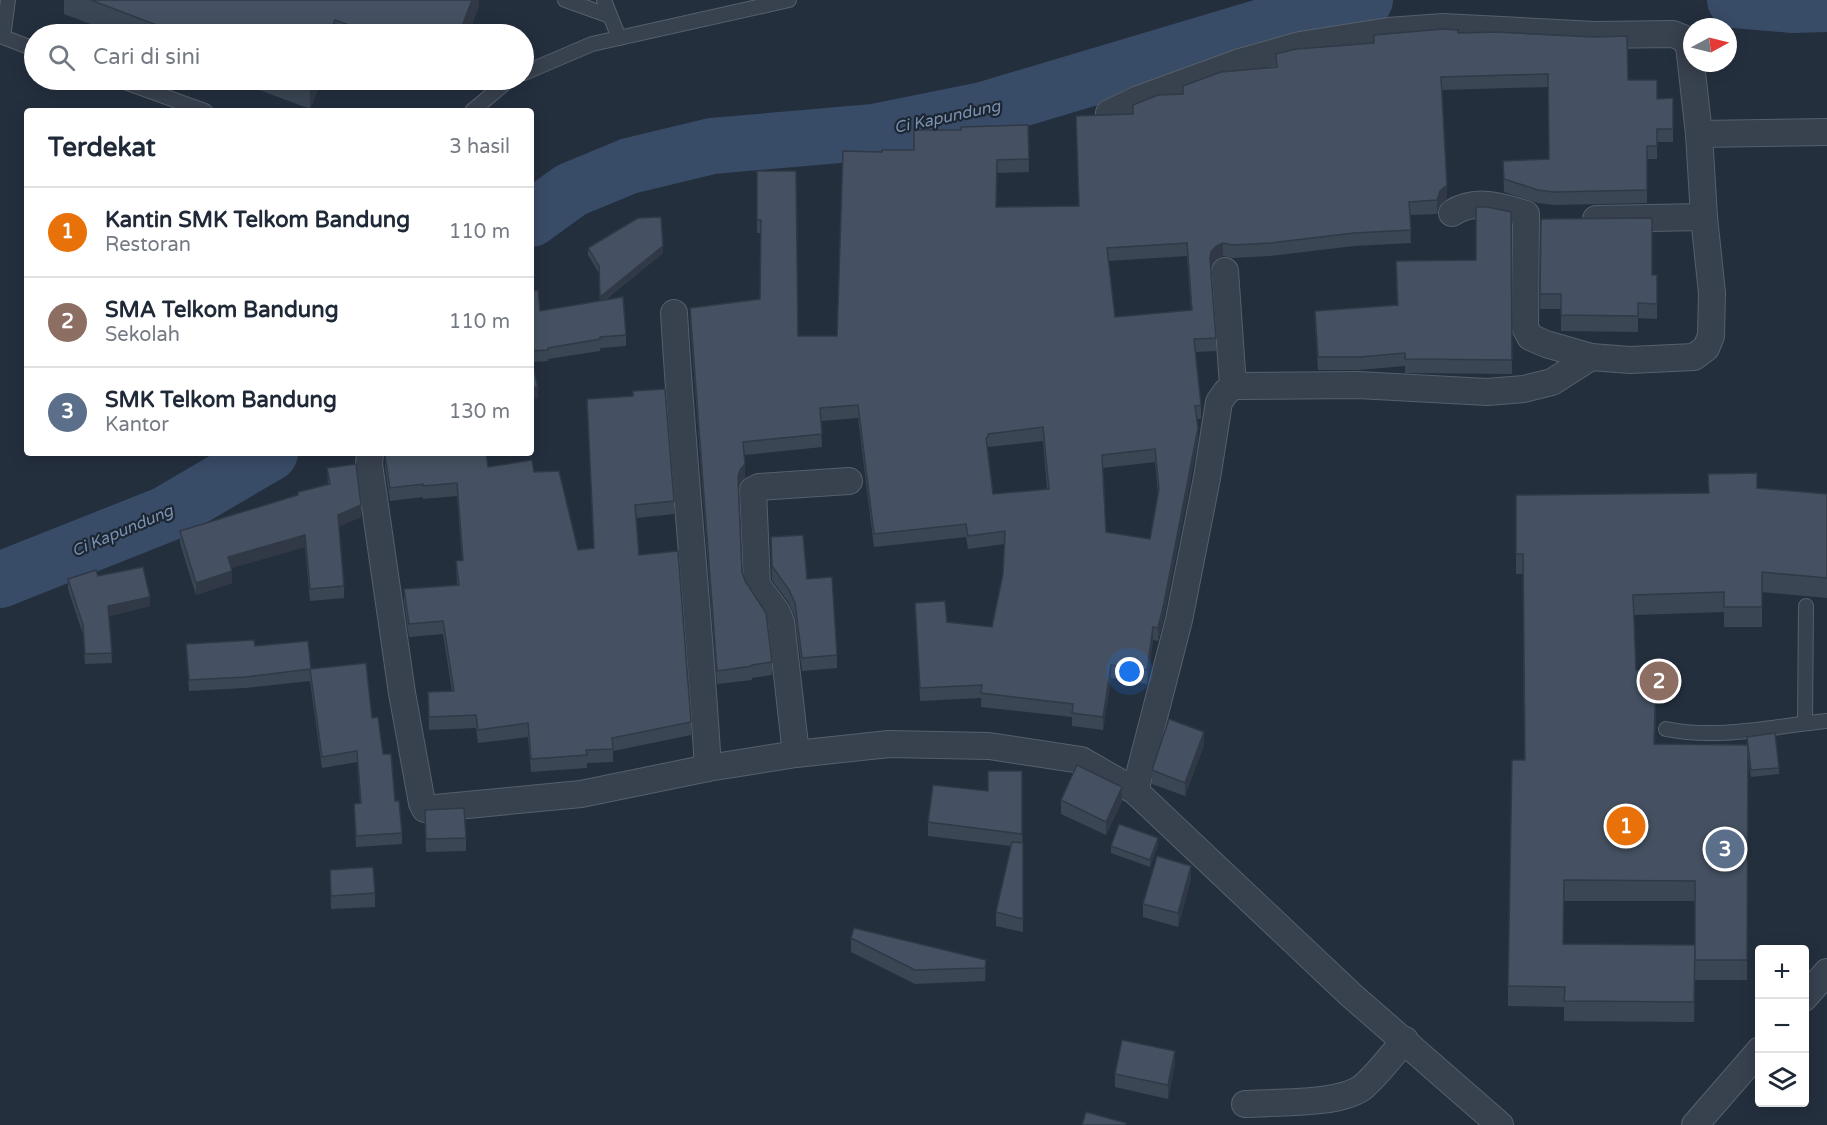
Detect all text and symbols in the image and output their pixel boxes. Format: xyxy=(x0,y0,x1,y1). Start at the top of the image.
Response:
north arrow xyxy=(1683,18,1737,72)
search box xyxy=(24,24,534,90)
icon: search xyxy=(45,41,78,74)
text: Cari di sini xyxy=(93,44,200,70)
water label: Ci Kapundung xyxy=(892,96,1003,138)
text: Terdekat xyxy=(48,132,156,163)
text: 3 hasil xyxy=(449,135,510,159)
text: Kantin SMK Telkom Bandung xyxy=(105,207,410,233)
text: 1 xyxy=(61,220,74,244)
text: 110 m xyxy=(449,220,510,244)
text: Restoran xyxy=(105,233,191,257)
text: SMA Telkom Bandung xyxy=(105,297,339,323)
text: 2 xyxy=(61,310,74,334)
text: 110 m xyxy=(449,310,510,334)
text: Sekolah xyxy=(105,323,180,347)
text: SMK Telkom Bandung xyxy=(105,387,337,413)
text: 3 xyxy=(61,400,74,424)
text: 130 m xyxy=(449,400,510,424)
text: Kantor xyxy=(105,413,169,437)
water label: Ci Kapundung xyxy=(69,500,177,561)
your location xyxy=(1115,657,1144,686)
pin: 2 xyxy=(1640,658,1678,704)
pin: 1 xyxy=(1606,804,1646,848)
pin: 3 xyxy=(1706,826,1744,872)
map controls xyxy=(1755,945,1809,1107)
button: + xyxy=(1755,945,1809,999)
button: − xyxy=(1755,999,1809,1053)
button: layers xyxy=(1755,1053,1809,1107)

